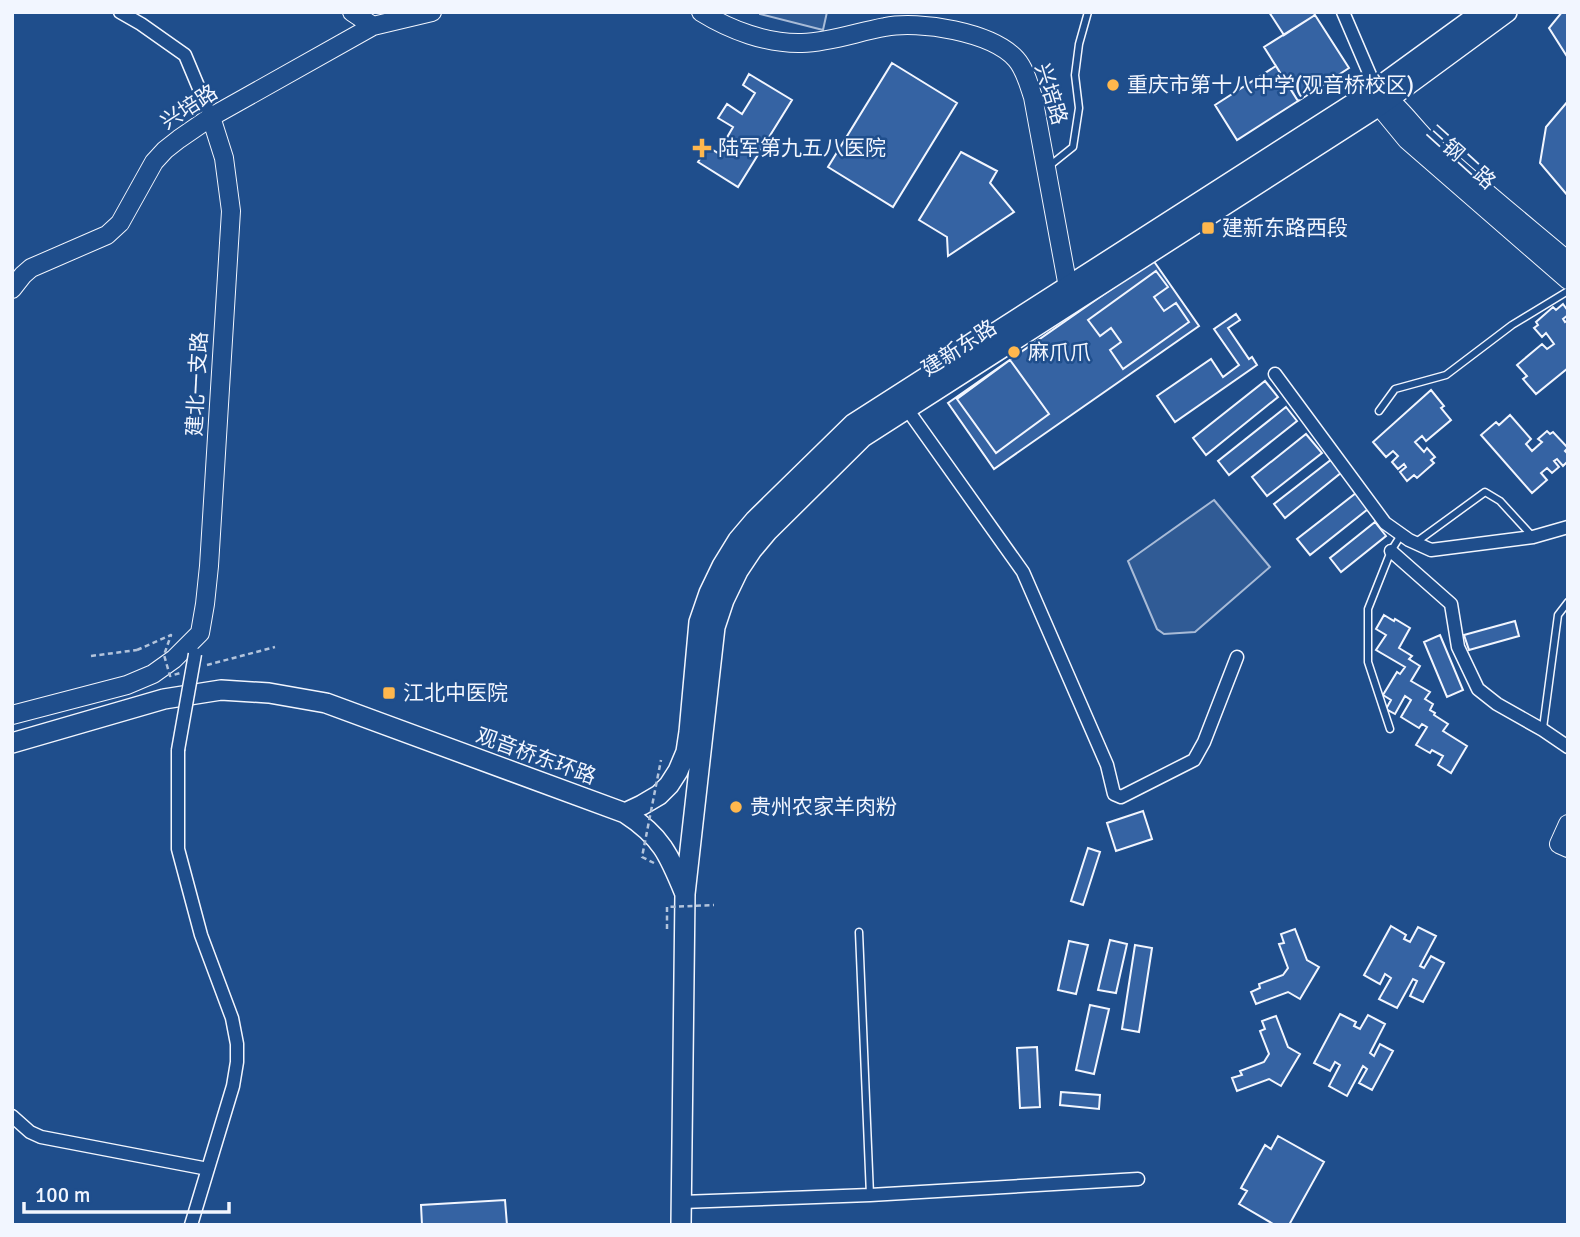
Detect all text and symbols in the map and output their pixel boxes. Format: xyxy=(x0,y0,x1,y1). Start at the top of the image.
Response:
street label: 兴培路 xyxy=(1029,60,1073,128)
place label: 重庆市第十八中学(观音桥校区) xyxy=(1127,72,1414,98)
marker: 重庆市第十八中学(观音桥校区) xyxy=(1105,77,1121,93)
street label: 兴培路 xyxy=(156,79,222,135)
street label: 三钢二路 xyxy=(1421,119,1501,195)
place label: 陆军第九五八医院 xyxy=(718,135,886,161)
marker: 陆军第九五八医院 xyxy=(692,138,712,158)
place label: 建新东路西段 xyxy=(1222,215,1348,241)
marker: 建新东路西段 xyxy=(1200,220,1216,236)
street label: 建新东路 xyxy=(917,314,1001,382)
street label: 建北一支路 xyxy=(181,331,213,437)
place label: 麻爪爪 xyxy=(1028,339,1091,365)
marker: 麻爪爪 xyxy=(1006,344,1022,360)
place label: 江北中医院 xyxy=(403,680,508,706)
marker: 江北中医院 xyxy=(381,685,397,701)
street label: 观音桥东环路 xyxy=(472,722,600,790)
place label: 贵州农家羊肉粉 xyxy=(750,794,897,820)
marker: 贵州农家羊肉粉 xyxy=(728,799,744,815)
scale bar xyxy=(24,1170,229,1214)
text: 100 m xyxy=(35,1182,90,1208)

